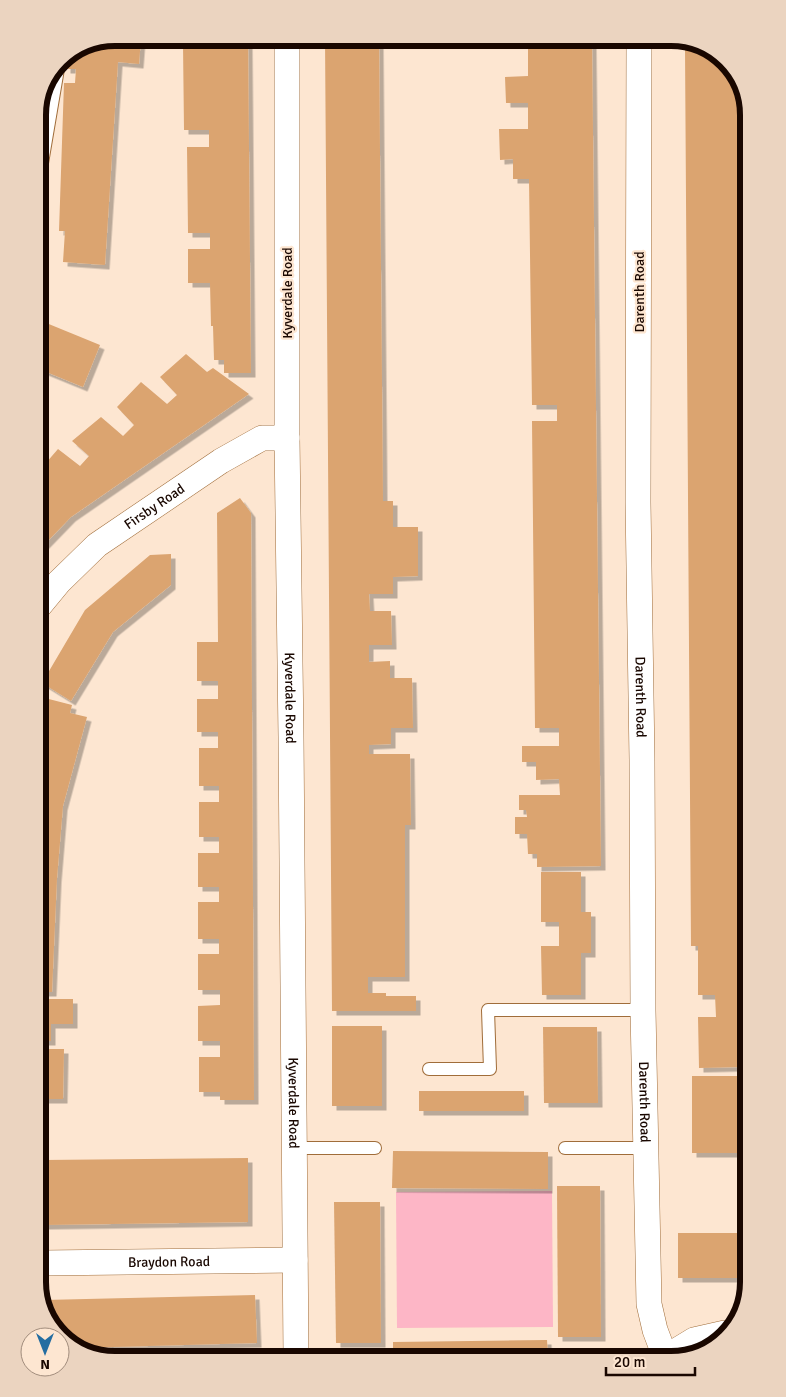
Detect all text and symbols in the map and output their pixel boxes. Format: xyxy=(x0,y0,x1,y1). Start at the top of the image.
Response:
street label: Kyverdale Road xyxy=(279,247,296,339)
street label: Darenth Road xyxy=(631,251,648,333)
street label: Firsby Road xyxy=(121,480,188,533)
street label: Kyverdale Road xyxy=(281,652,300,744)
street label: Darenth Road xyxy=(632,656,650,738)
street label: Kyverdale Road xyxy=(285,1057,303,1149)
street label: Darenth Road xyxy=(636,1061,654,1143)
street label: Braydon Road xyxy=(128,1253,210,1270)
north arrow xyxy=(20,1327,70,1377)
scale bar xyxy=(606,1344,695,1376)
text: 20 m xyxy=(614,1353,645,1371)
text: N xyxy=(40,1356,50,1373)

